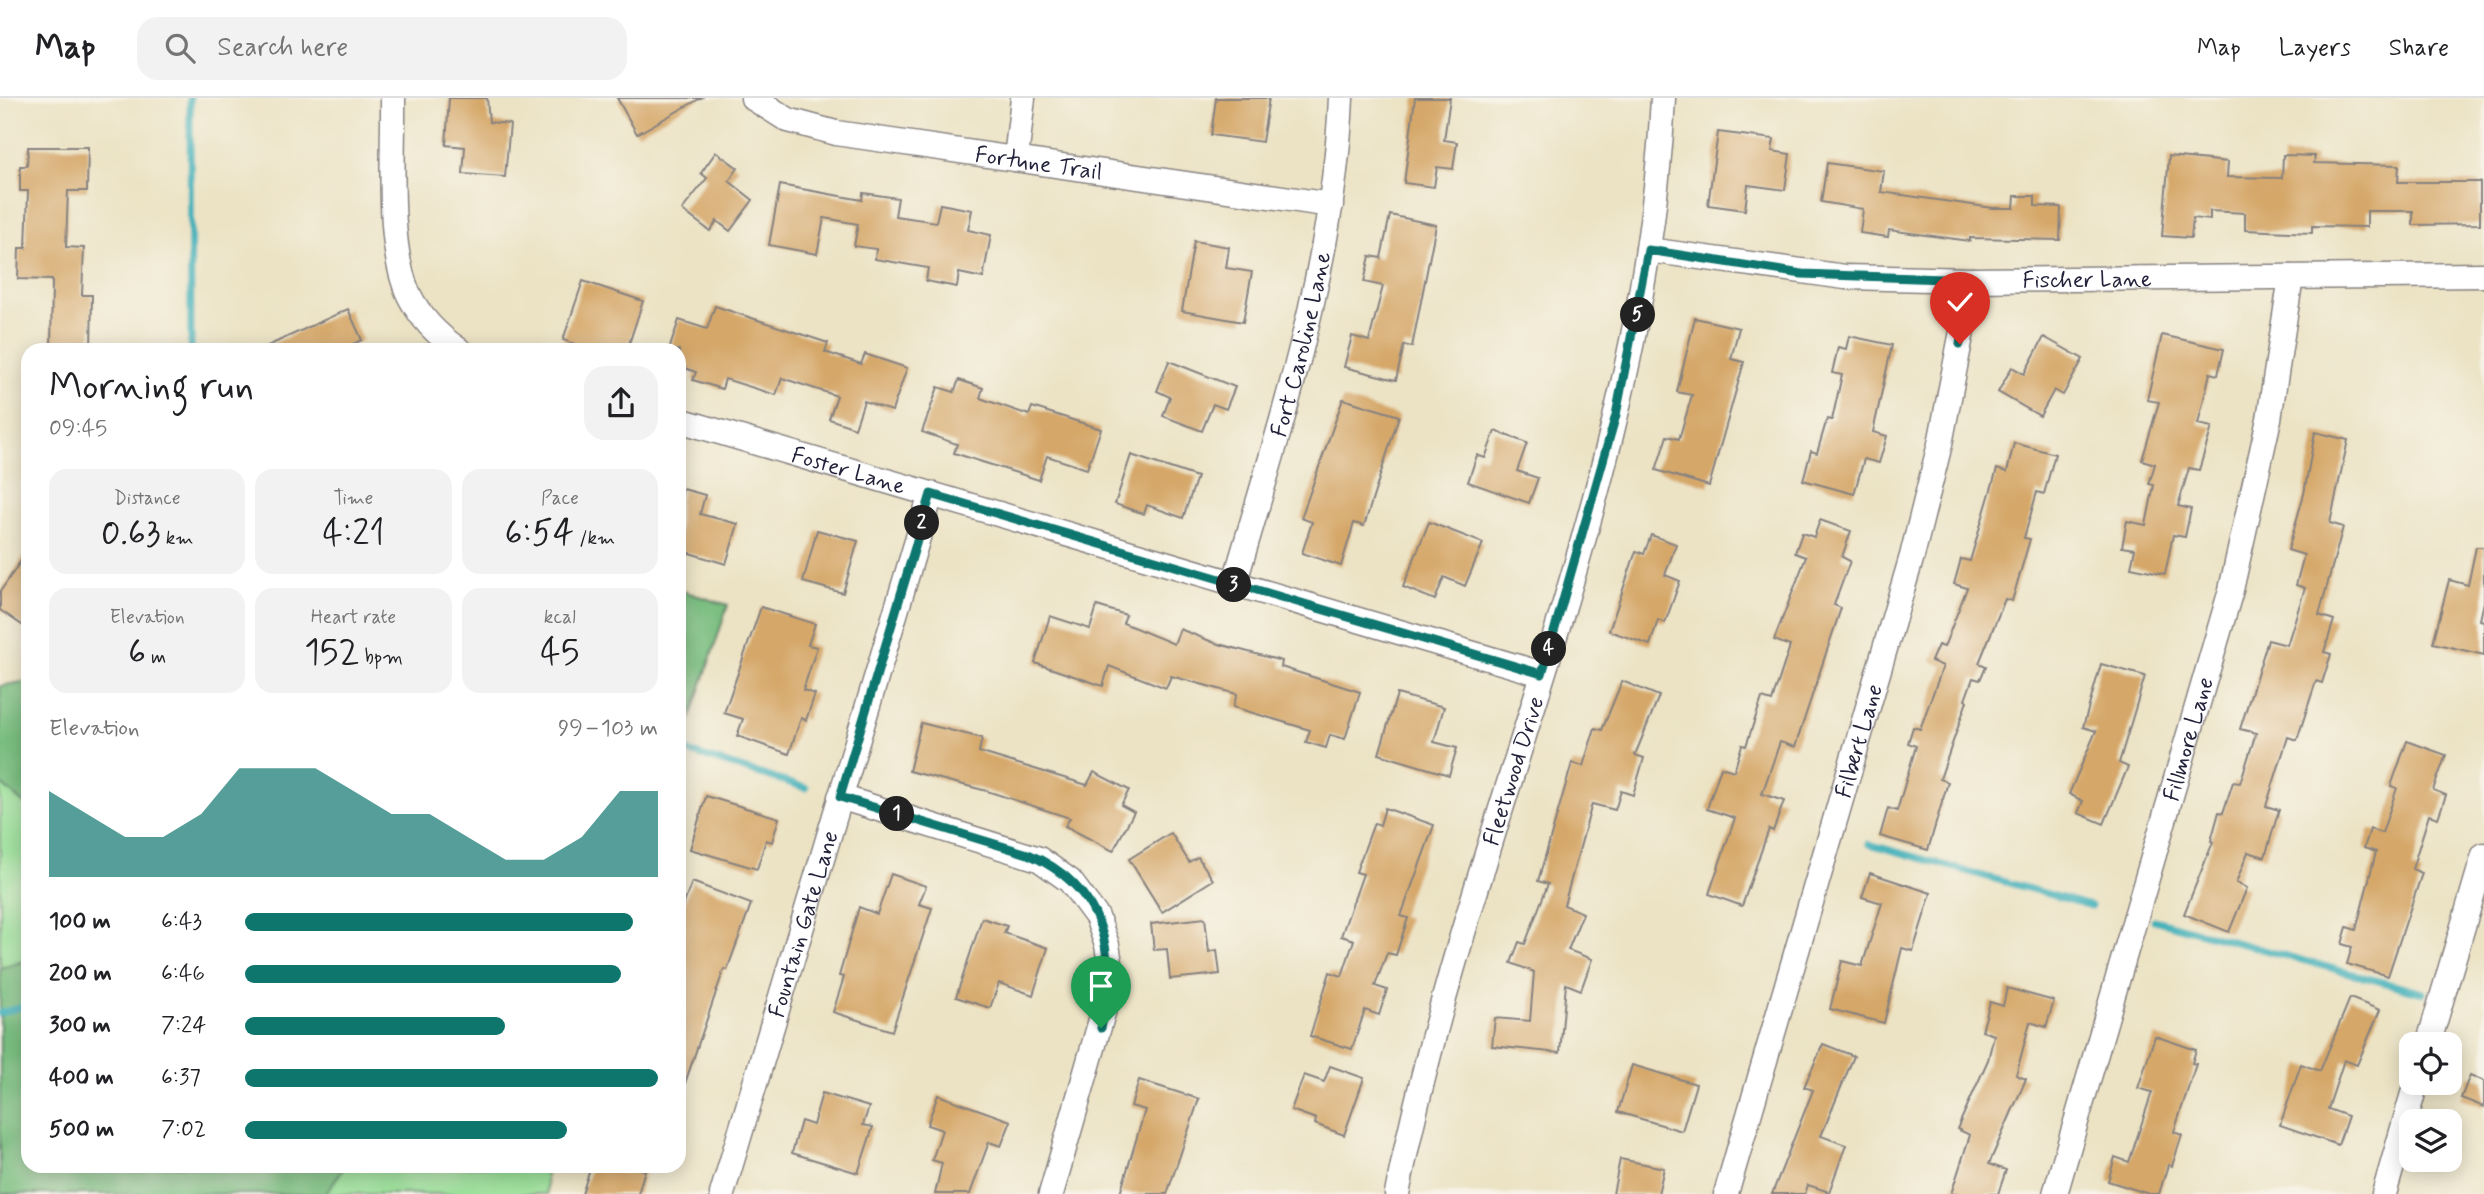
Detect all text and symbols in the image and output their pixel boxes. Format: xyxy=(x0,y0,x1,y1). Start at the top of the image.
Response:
search box xyxy=(137,17,627,80)
text: Map xyxy=(35,26,95,70)
icon: search xyxy=(161,29,199,67)
text: Search here xyxy=(217,31,348,65)
text: Map xyxy=(2197,33,2241,64)
text: Layers xyxy=(2279,33,2351,64)
text: Share xyxy=(2389,33,2449,64)
street label: Fortune Trail xyxy=(973,140,1104,189)
street label: Fort Caroline Lane xyxy=(1265,249,1339,441)
street label: Fischer Lane xyxy=(2022,265,2152,297)
pin xyxy=(1930,272,1990,344)
icon: check xyxy=(1941,283,1979,321)
pin: 5 xyxy=(1620,298,1656,332)
text: 5 xyxy=(1632,302,1643,327)
text: Morning run xyxy=(49,363,254,412)
button: share xyxy=(584,366,658,440)
text: 09:45 xyxy=(49,414,107,444)
street label: Foster Lane xyxy=(788,441,909,503)
text: Distance xyxy=(114,486,181,511)
text: Time xyxy=(334,486,373,511)
text: Pace xyxy=(541,486,579,511)
pin: 2 xyxy=(904,506,940,540)
text: 2 xyxy=(917,510,926,535)
text: 0.63 xyxy=(101,511,161,557)
text: 4:21 xyxy=(323,511,384,557)
text: 6:54 xyxy=(504,511,574,557)
text: km xyxy=(161,526,193,551)
text: /km xyxy=(574,526,615,551)
pin: 3 xyxy=(1216,568,1252,602)
text: 3 xyxy=(1229,572,1238,597)
text: Elevation xyxy=(110,605,185,630)
text: Heart rate xyxy=(311,605,396,630)
text: kcal xyxy=(544,605,576,630)
text: 6 xyxy=(128,630,146,676)
text: 152 xyxy=(304,630,359,676)
text: 45 xyxy=(540,630,579,676)
pin: 4 xyxy=(1532,632,1566,666)
text: 4 xyxy=(1543,636,1554,661)
text: m xyxy=(146,645,166,670)
text: bpm xyxy=(359,645,403,670)
street label: Fillmore Lane xyxy=(2157,674,2222,805)
street label: Filbert Lane xyxy=(1829,681,1891,802)
street label: Fleetwood Drive xyxy=(1477,693,1552,850)
text: Elevation xyxy=(49,714,140,744)
text: 99–103 m xyxy=(558,714,658,744)
pin: 1 xyxy=(880,796,914,832)
text: 1 xyxy=(892,801,901,826)
street label: Fountain Gate Lane xyxy=(763,827,847,1021)
text: 100 m xyxy=(49,907,111,937)
text: 6:43 xyxy=(161,907,202,937)
pin xyxy=(1071,956,1131,1028)
text: 200 m xyxy=(49,959,112,989)
text: 6:46 xyxy=(161,959,205,989)
icon: arrive xyxy=(1082,967,1120,1005)
text: 300 m xyxy=(49,1011,111,1041)
text: 7:24 xyxy=(161,1011,206,1041)
map controls xyxy=(2399,1032,2462,1172)
button: locate xyxy=(2399,1032,2462,1095)
text: 400 m xyxy=(49,1063,114,1093)
text: 6:37 xyxy=(161,1063,201,1093)
button: layers xyxy=(2399,1109,2462,1172)
text: 500 m xyxy=(49,1115,114,1145)
text: 7:02 xyxy=(161,1115,206,1145)

